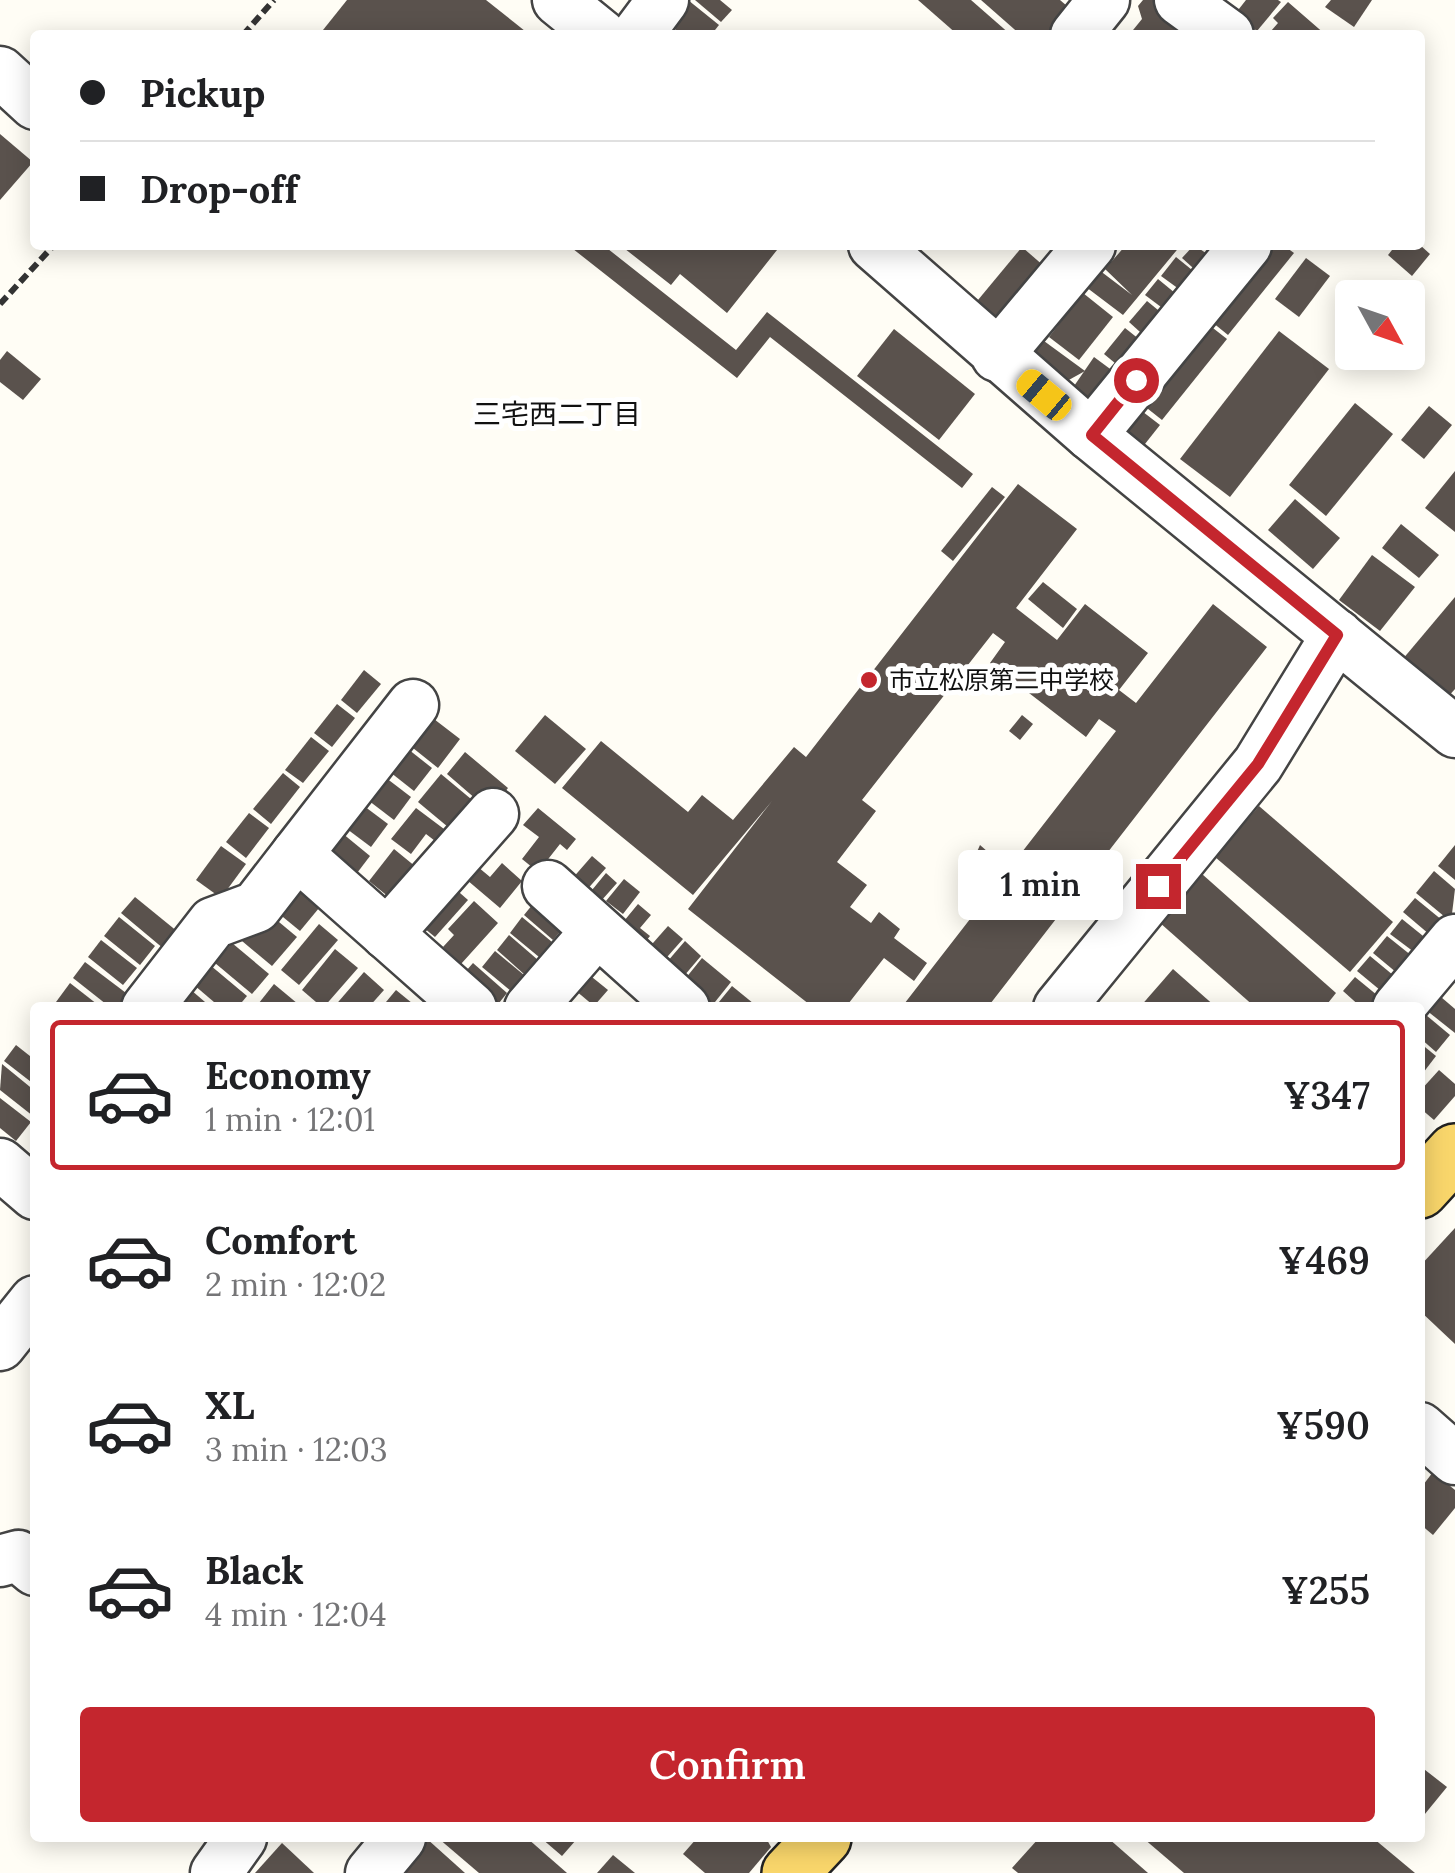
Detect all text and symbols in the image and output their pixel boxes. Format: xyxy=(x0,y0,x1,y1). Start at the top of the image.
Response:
text: Pickup xyxy=(140,69,265,117)
text: Drop-off xyxy=(140,165,298,213)
north arrow xyxy=(1335,280,1425,370)
map controls xyxy=(1335,280,1425,370)
route start xyxy=(1114,358,1159,403)
car xyxy=(1011,364,1077,426)
district label: 三宅西二丁目 xyxy=(473,396,641,432)
place label: 市立松原第二中学校 xyxy=(889,664,1114,696)
marker: 市立松原第二中学校 xyxy=(858,669,880,691)
callout: 1 min xyxy=(958,851,1123,921)
text: 1 min xyxy=(1000,864,1081,905)
route end xyxy=(1136,864,1181,909)
icon: car xyxy=(85,1050,175,1140)
text: Economy xyxy=(205,1051,371,1099)
text: ¥347 xyxy=(1283,1071,1370,1119)
text: 1 min · 12:01 xyxy=(205,1099,375,1140)
icon: car xyxy=(85,1215,175,1305)
text: Comfort xyxy=(205,1216,357,1264)
text: ¥469 xyxy=(1278,1236,1370,1284)
text: 2 min · 12:02 xyxy=(205,1264,386,1305)
icon: car xyxy=(85,1380,175,1470)
text: XL xyxy=(205,1381,255,1429)
text: ¥590 xyxy=(1276,1401,1370,1449)
text: 3 min · 12:03 xyxy=(205,1429,388,1470)
icon: car xyxy=(85,1545,175,1635)
text: Black xyxy=(205,1546,304,1594)
text: ¥255 xyxy=(1281,1566,1370,1614)
text: 4 min · 12:04 xyxy=(205,1594,387,1635)
button: Confirm xyxy=(80,1707,1375,1822)

